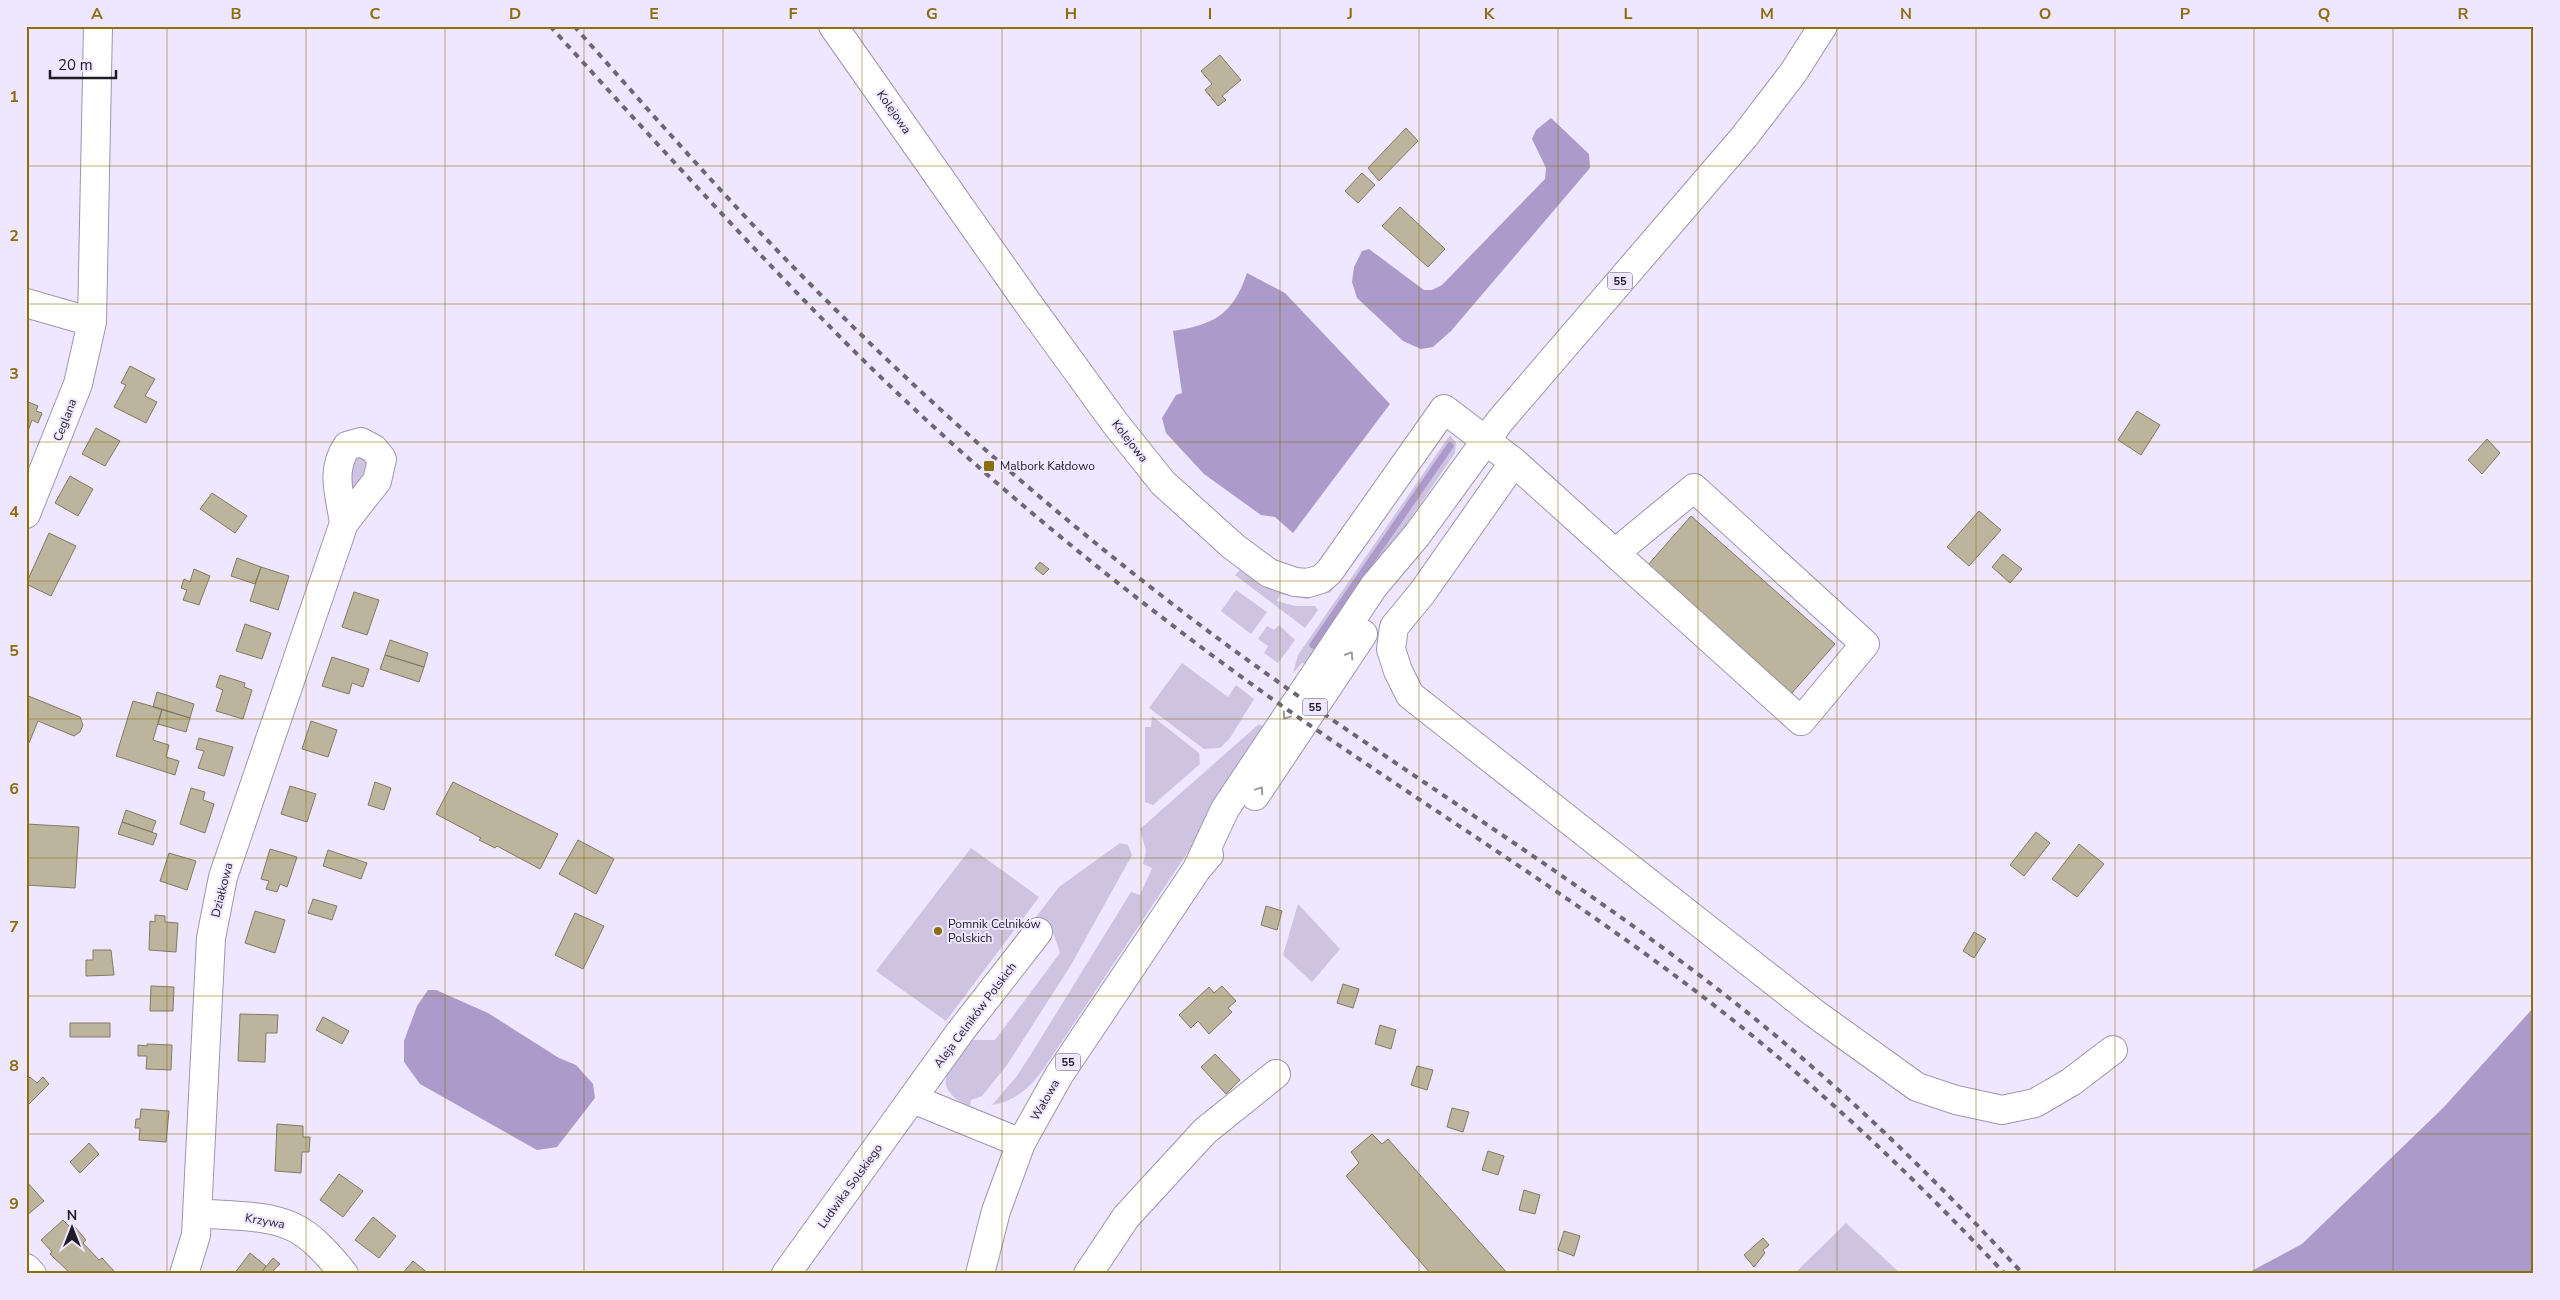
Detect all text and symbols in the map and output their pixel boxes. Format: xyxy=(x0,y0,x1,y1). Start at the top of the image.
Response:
text: A xyxy=(91,3,103,25)
text: B xyxy=(230,3,242,25)
text: C xyxy=(370,3,381,25)
text: D xyxy=(509,3,521,25)
text: E xyxy=(649,3,659,25)
text: F xyxy=(789,3,798,25)
text: G xyxy=(926,3,938,25)
text: H xyxy=(1065,3,1077,25)
text: I xyxy=(1208,3,1212,25)
text: J xyxy=(1346,3,1353,25)
text: K xyxy=(1484,3,1496,25)
text: L xyxy=(1624,3,1633,25)
text: M xyxy=(1760,3,1774,25)
text: N xyxy=(1900,3,1912,25)
text: O xyxy=(2039,3,2051,25)
text: P xyxy=(2180,3,2190,25)
text: Q xyxy=(2318,3,2330,25)
text: R xyxy=(2458,3,2469,25)
scale bar xyxy=(50,48,116,80)
text: 20 m xyxy=(58,55,93,75)
text: 1 xyxy=(9,86,19,108)
street label: Kolejowa xyxy=(873,87,915,137)
text: 2 xyxy=(9,225,19,247)
road number: 55 xyxy=(1608,272,1632,290)
text: 3 xyxy=(9,363,19,385)
street label: Ceglana xyxy=(50,397,80,443)
street label: Kolejowa xyxy=(1108,417,1152,465)
place label: Malbork Kałdowo xyxy=(1000,458,1095,474)
marker: Malbork Kałdowo xyxy=(982,459,996,473)
text: 4 xyxy=(9,501,19,523)
text: 5 xyxy=(9,640,19,662)
one-way arrow xyxy=(1344,651,1353,660)
road number: 55 xyxy=(1302,699,1328,716)
one-way arrow xyxy=(1282,711,1292,720)
text: 6 xyxy=(9,778,19,800)
one-way arrow xyxy=(1253,786,1263,795)
street label: Działkowa xyxy=(207,861,237,919)
text: 7 xyxy=(9,916,19,938)
place label: Pomnik Celników Polskich xyxy=(948,916,1041,946)
marker: Pomnik Celników Polskich xyxy=(932,925,944,937)
street label: Aleja Celników Polskich xyxy=(930,959,1020,1071)
road number: 55 xyxy=(1056,1054,1080,1070)
text: 8 xyxy=(9,1055,19,1077)
street label: Wałowa xyxy=(1027,1076,1063,1124)
street label: Ludwika Solskiego xyxy=(814,1140,886,1231)
text: 9 xyxy=(9,1193,19,1215)
north arrow xyxy=(48,1202,98,1252)
text: N xyxy=(67,1206,77,1225)
street label: Krzywa xyxy=(244,1210,286,1232)

